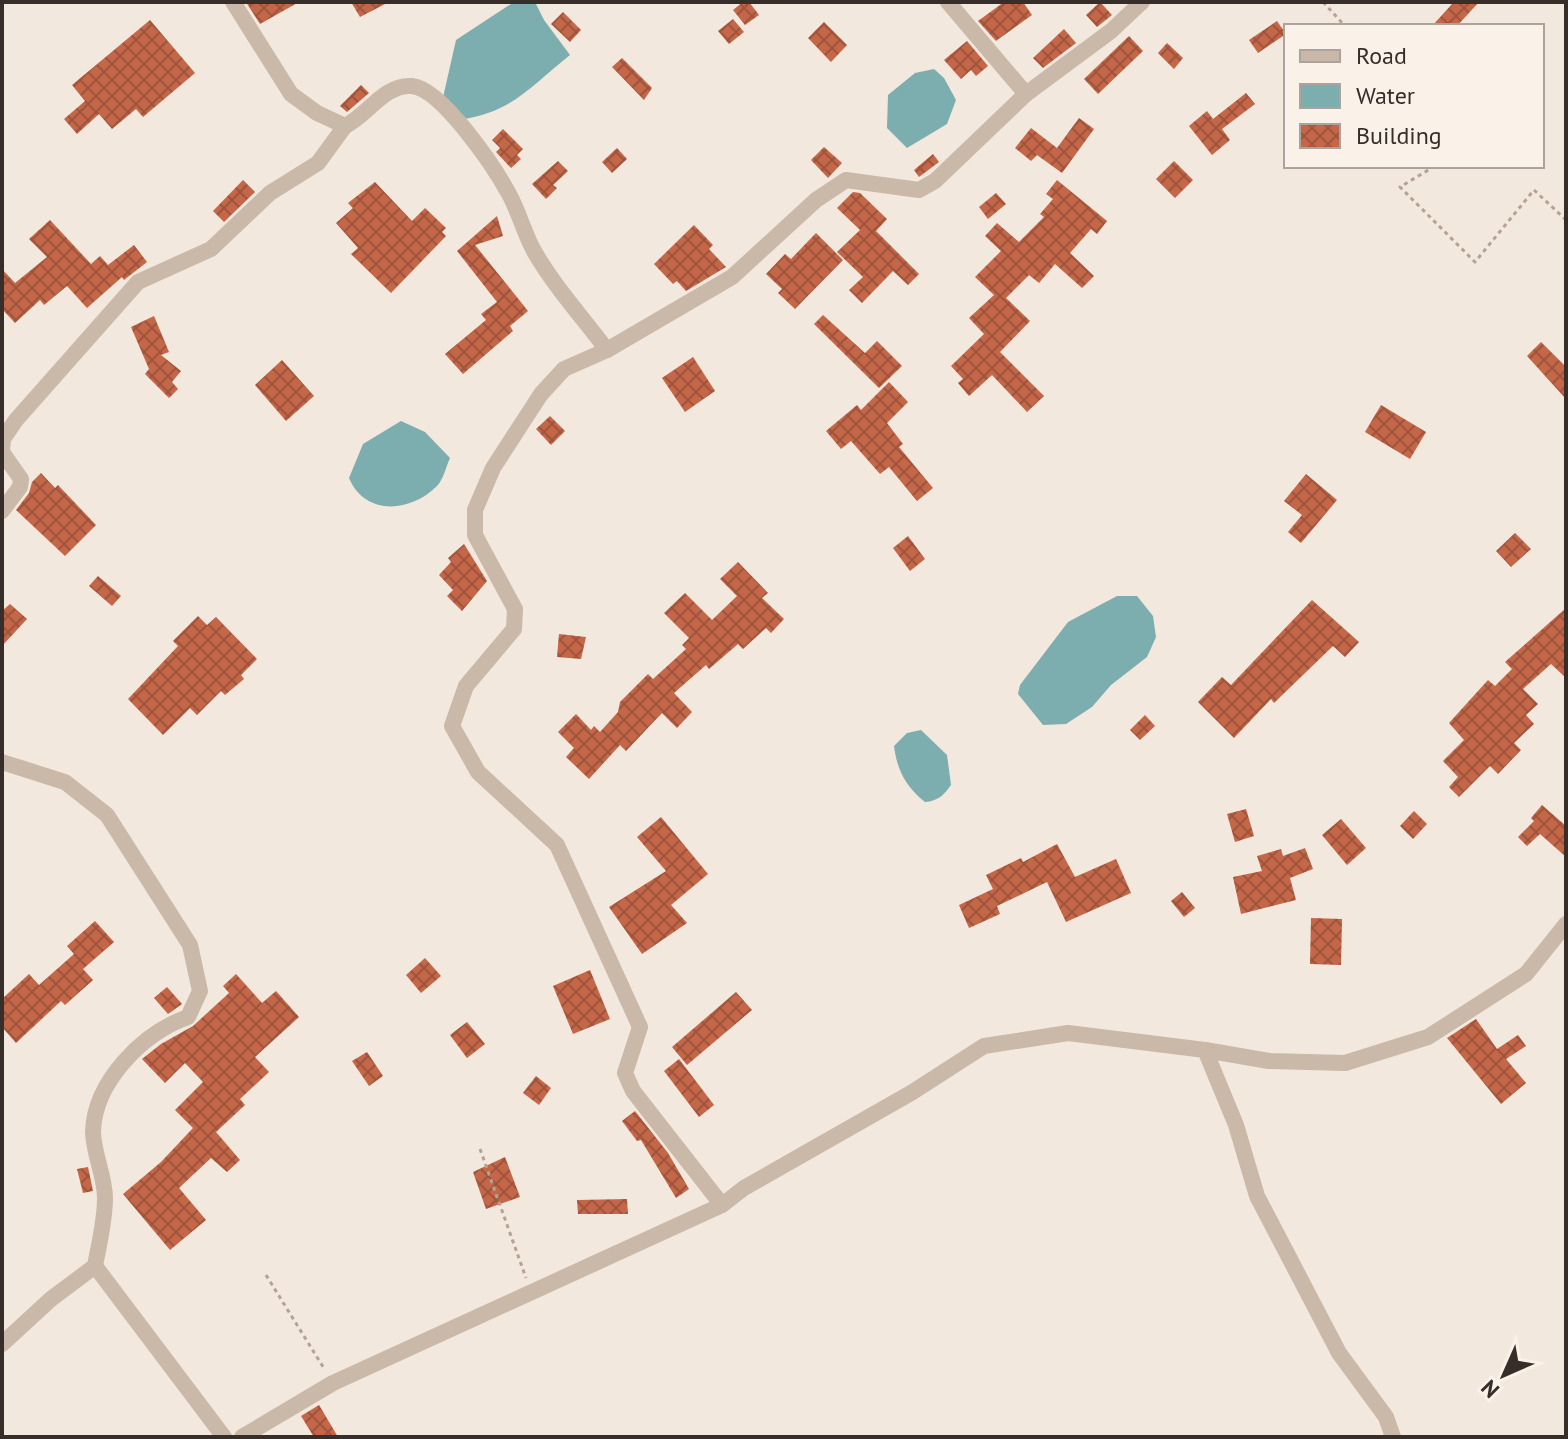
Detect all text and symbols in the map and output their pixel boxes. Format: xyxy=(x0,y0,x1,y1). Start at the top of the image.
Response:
legend xyxy=(1284,24,1544,168)
text: Road xyxy=(1356,40,1407,71)
text: Water xyxy=(1356,80,1415,111)
text: Building xyxy=(1356,120,1442,151)
north arrow xyxy=(1464,1335,1544,1415)
text: N xyxy=(1475,1374,1505,1404)

